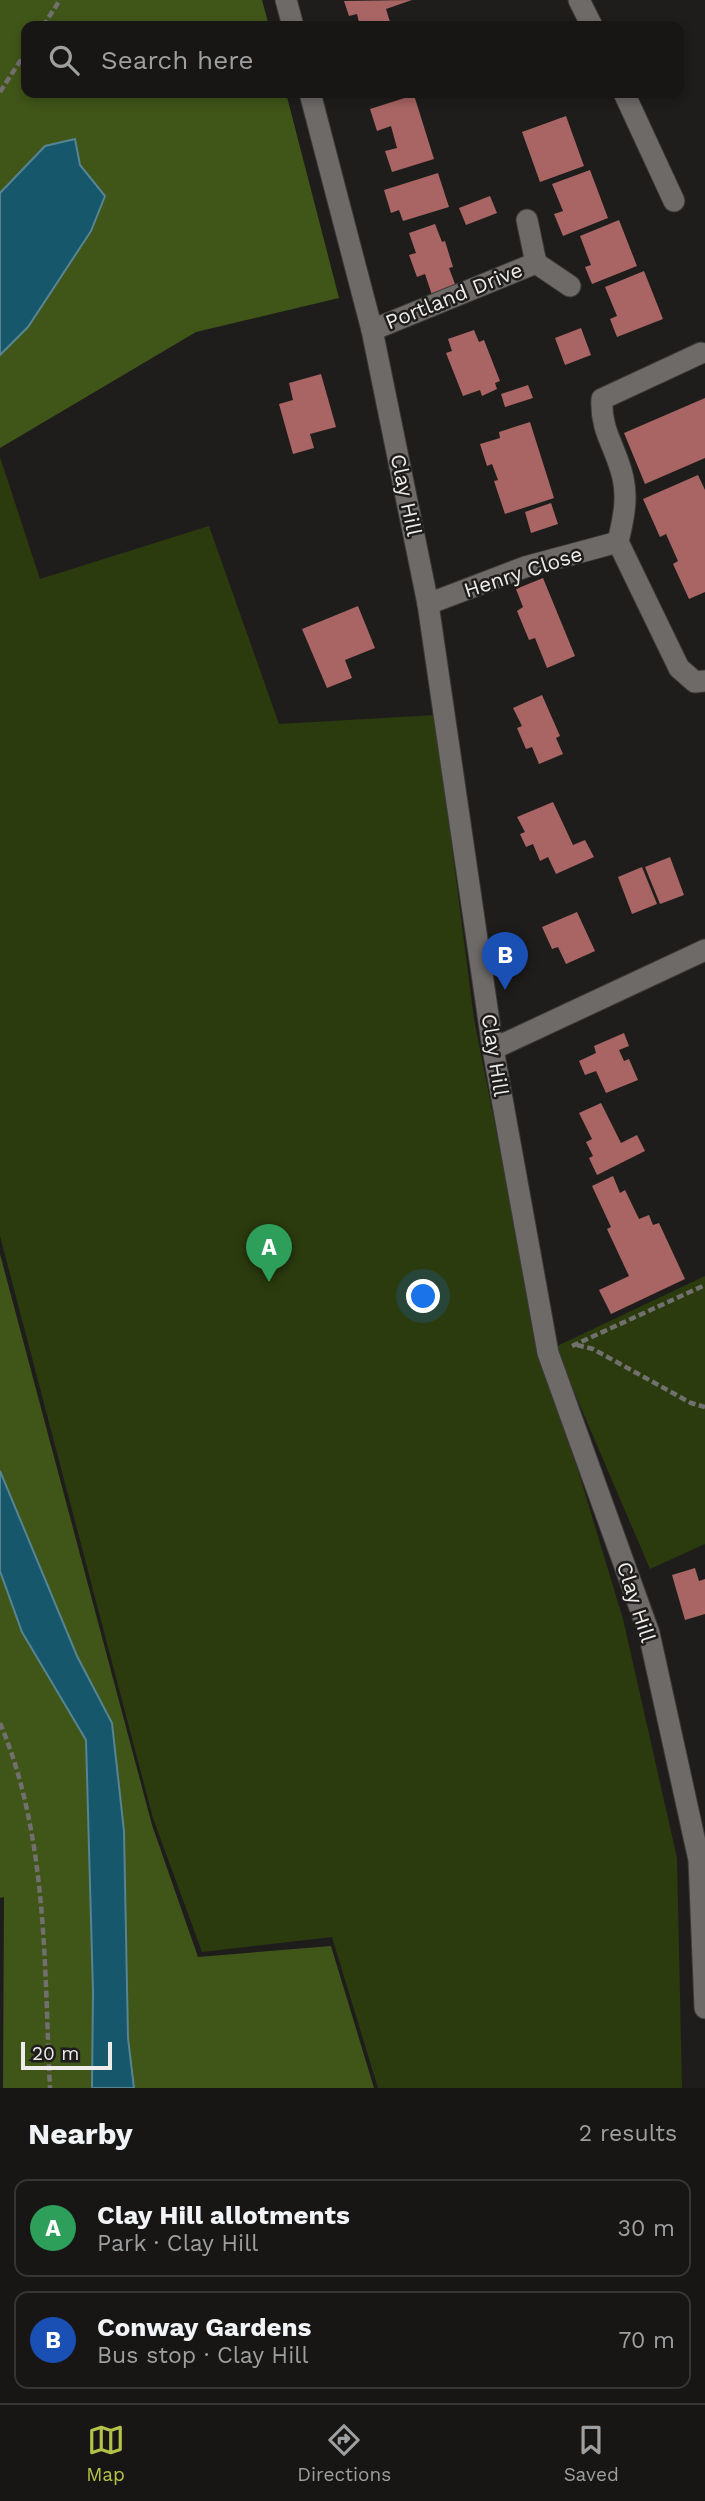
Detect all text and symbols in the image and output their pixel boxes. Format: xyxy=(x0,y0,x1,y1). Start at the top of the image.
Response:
search box xyxy=(21,21,684,98)
icon: search xyxy=(45,41,83,79)
text: Search here xyxy=(101,45,253,75)
street label: Portland Drive xyxy=(382,257,526,334)
street label: Clay Hill xyxy=(386,451,428,539)
street label: Henry Close xyxy=(460,541,585,602)
pin: B xyxy=(482,932,528,990)
street label: Clay Hill xyxy=(477,1012,514,1099)
pin: A xyxy=(246,1224,292,1282)
your location xyxy=(406,1279,440,1313)
street label: Clay Hill xyxy=(612,1558,661,1646)
scale bar xyxy=(21,2039,112,2071)
text: 20 m xyxy=(32,2042,79,2065)
text: Nearby xyxy=(28,2116,133,2151)
text: 2 results xyxy=(579,2120,677,2147)
text: Clay Hill allotments xyxy=(97,2200,350,2230)
text: A xyxy=(45,2215,61,2242)
text: 30 m xyxy=(618,2215,675,2242)
text: Park · Clay Hill xyxy=(97,2230,258,2257)
text: Conway Gardens xyxy=(97,2312,311,2342)
text: B xyxy=(45,2327,61,2354)
text: 70 m xyxy=(618,2327,675,2354)
text: Bus stop · Clay Hill xyxy=(97,2342,308,2369)
tab: Map xyxy=(86,2421,125,2486)
tab: Directions xyxy=(297,2421,391,2486)
tab: Saved xyxy=(564,2421,619,2486)

